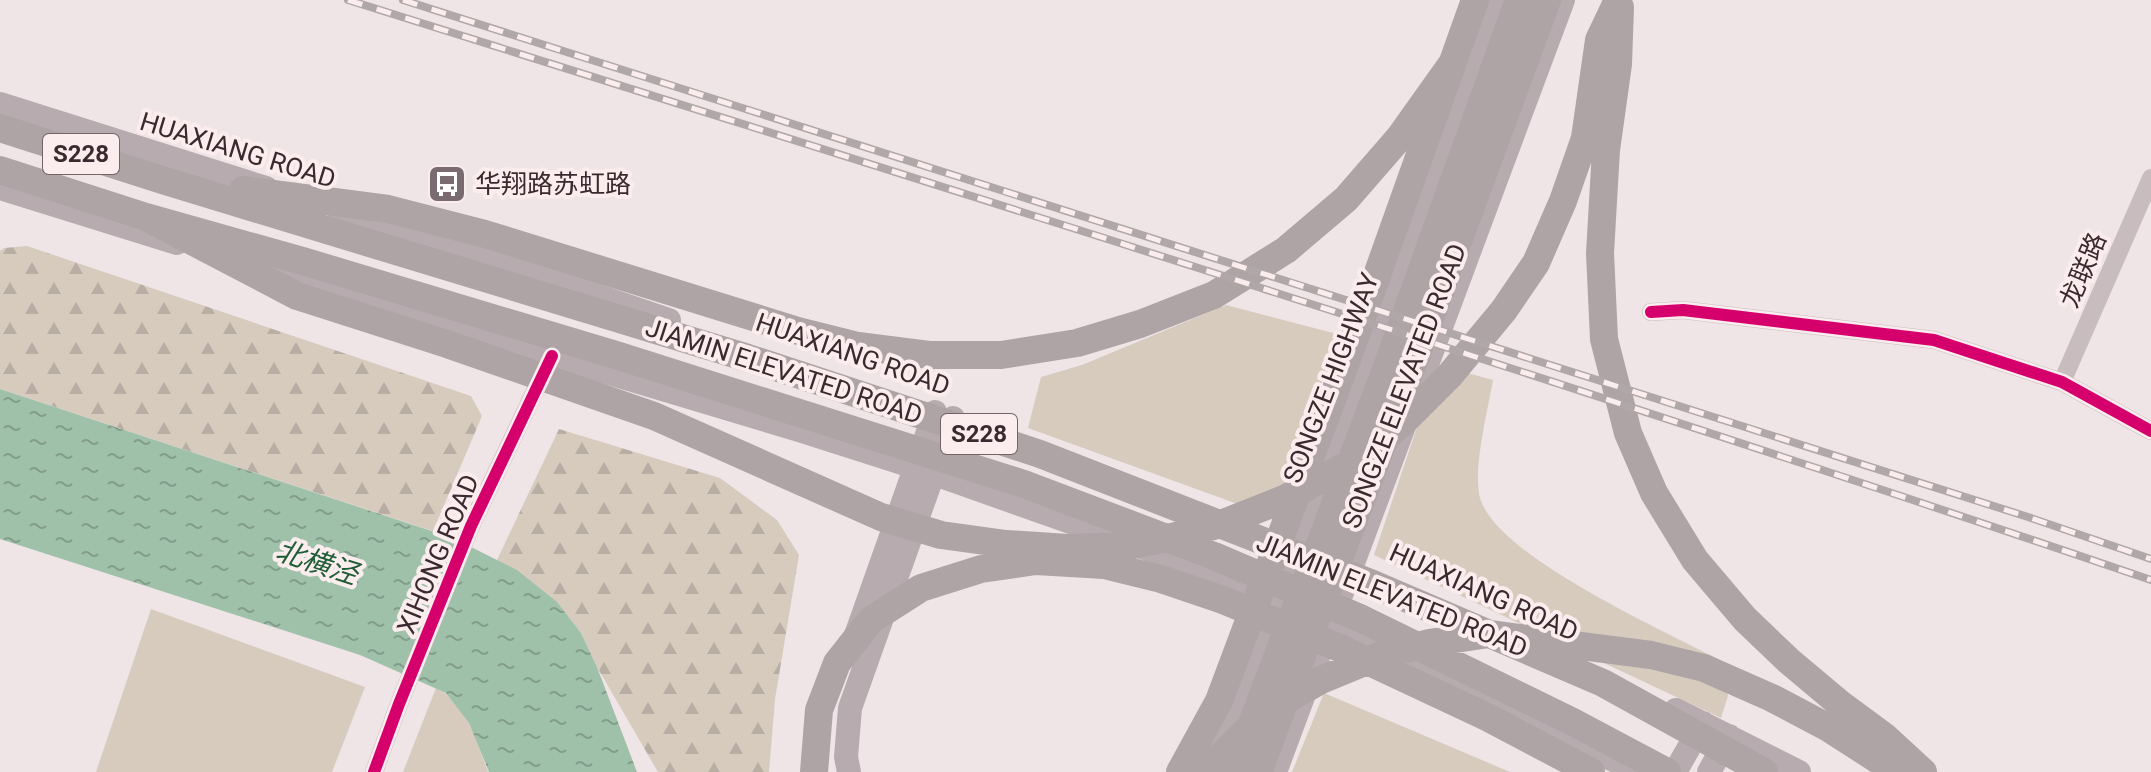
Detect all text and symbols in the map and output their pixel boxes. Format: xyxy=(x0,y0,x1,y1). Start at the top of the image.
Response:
street label: HUAXIANG ROAD xyxy=(137,106,339,194)
road number: S228 xyxy=(43,134,119,174)
bus stop icon: 华翔路苏虹路 xyxy=(426,163,468,205)
place label: 华翔路苏虹路 xyxy=(475,169,631,199)
street label: 龙联路 xyxy=(2054,228,2112,312)
street label: SONGZE ELEVATED ROAD xyxy=(1336,239,1472,533)
street label: SONGZE HIGHWAY xyxy=(1277,269,1385,487)
street label: HUAXIANG ROAD xyxy=(752,307,954,401)
street label: JIAMIN ELEVATED ROAD xyxy=(642,312,926,430)
road number: S228 xyxy=(941,414,1017,454)
street label: XIHONG ROAD xyxy=(391,470,485,638)
street label: JIAMIN ELEVATED ROAD xyxy=(1252,527,1532,663)
water label: 北横泾 xyxy=(272,534,365,592)
street label: HUAXIANG ROAD xyxy=(1385,537,1583,647)

